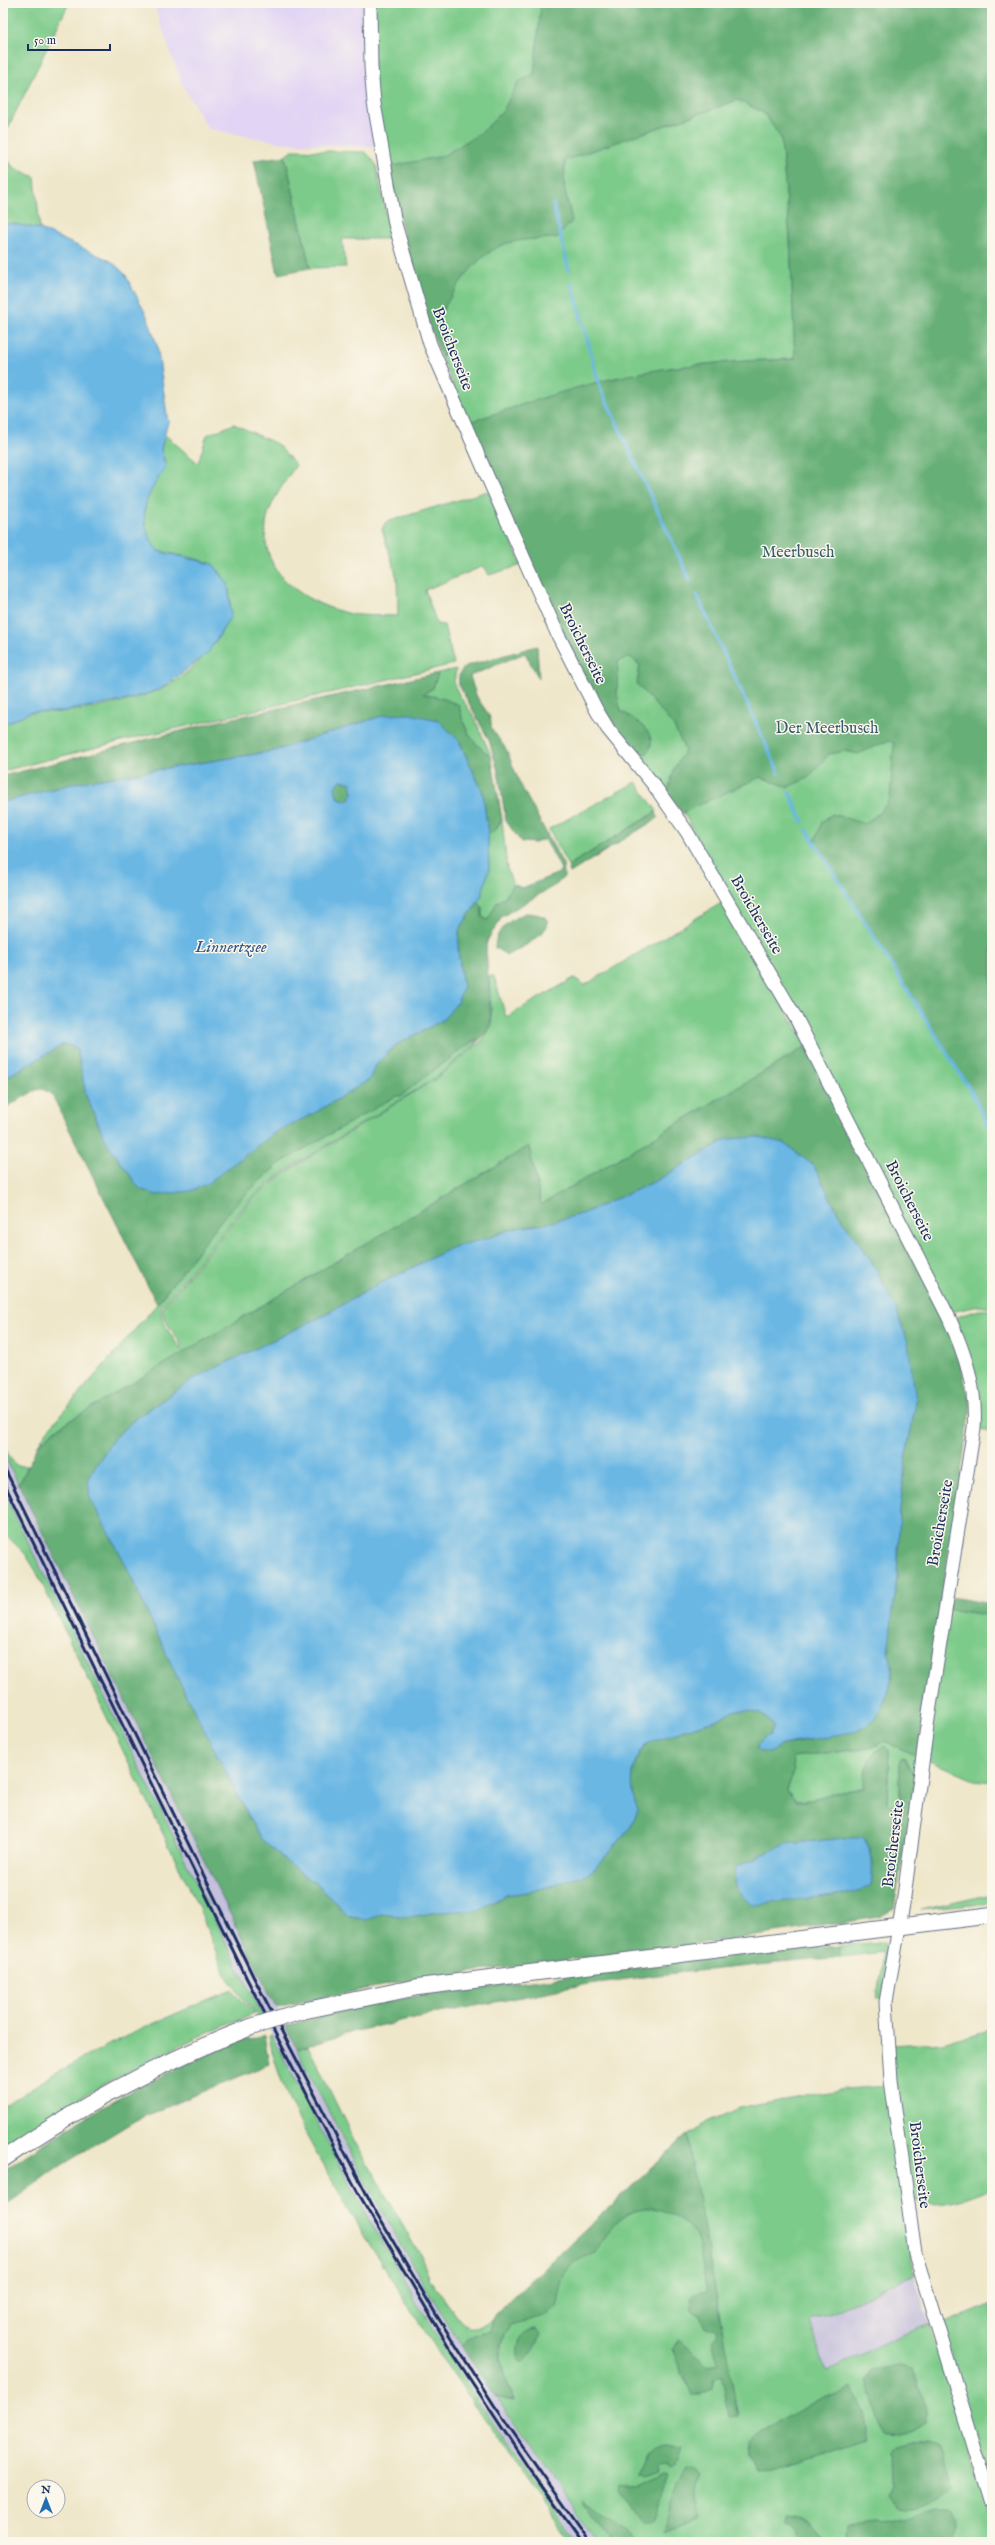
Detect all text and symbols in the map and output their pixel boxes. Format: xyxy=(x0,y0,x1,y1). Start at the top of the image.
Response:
scale bar xyxy=(28,26,110,52)
text: 50 m xyxy=(34,33,56,48)
street label: Broicherseite xyxy=(427,304,477,394)
park label: Meerbusch xyxy=(761,543,835,563)
street label: Broicherseite xyxy=(554,600,610,688)
park label: Der Meerbusch xyxy=(776,719,879,739)
street label: Broicherseite xyxy=(725,872,787,958)
water label: Linnertzsee xyxy=(194,937,267,958)
street label: Broicherseite xyxy=(880,1157,938,1245)
street label: Broicherseite xyxy=(924,1478,958,1568)
street label: Broicherseite xyxy=(879,1799,909,1889)
street label: Broicherseite xyxy=(904,2120,934,2210)
north arrow xyxy=(26,2479,66,2519)
text: N xyxy=(40,2483,51,2497)

